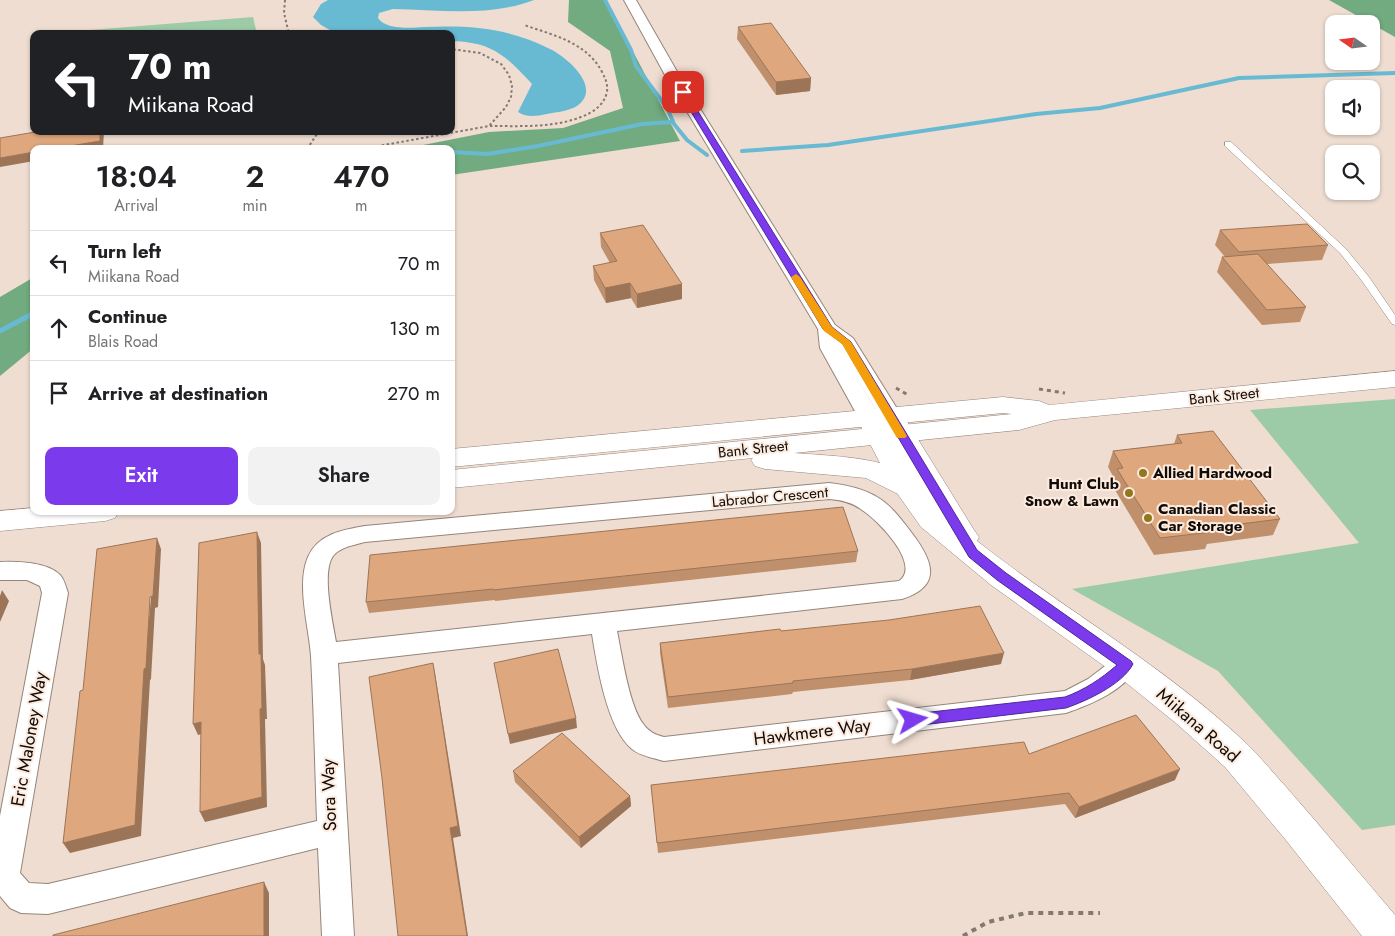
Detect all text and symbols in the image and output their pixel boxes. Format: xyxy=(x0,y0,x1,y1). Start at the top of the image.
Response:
north arrow xyxy=(1325,15,1380,70)
map controls xyxy=(1325,15,1380,200)
text: 70 m xyxy=(128,42,211,92)
icon: left xyxy=(45,50,110,115)
pin xyxy=(662,71,704,113)
icon: arrive xyxy=(669,78,697,106)
button: sound xyxy=(1325,80,1380,135)
text: Miikana Road xyxy=(128,88,254,120)
button: search xyxy=(1325,145,1380,200)
text: 18:04 xyxy=(96,155,177,198)
text: 2 xyxy=(245,155,264,198)
text: 470 xyxy=(333,155,389,198)
text: Arrival xyxy=(114,194,158,217)
text: min xyxy=(242,194,267,217)
text: m xyxy=(355,194,367,217)
text: Turn left xyxy=(88,238,161,265)
icon: left xyxy=(45,249,73,277)
text: 70 m xyxy=(398,250,440,277)
text: Miikana Road xyxy=(88,265,179,288)
text: Continue xyxy=(88,303,167,330)
icon: ahead xyxy=(45,314,73,342)
text: 130 m xyxy=(389,315,440,342)
text: Blais Road xyxy=(88,330,158,353)
icon: arrive xyxy=(45,379,73,407)
text: Arrive at destination xyxy=(88,380,268,407)
text: 270 m xyxy=(387,380,440,407)
street label: Bank Street xyxy=(1188,381,1261,411)
street label: Bank Street xyxy=(717,434,790,464)
button: Exit xyxy=(45,447,238,505)
button: Share xyxy=(248,447,440,505)
place label: Allied Hardwood xyxy=(1152,462,1272,484)
marker: Allied Hardwood xyxy=(1137,467,1149,479)
place label: Hunt Club Snow & Lawn xyxy=(1025,473,1119,512)
street label: Labrador Crescent xyxy=(711,481,829,513)
marker: Hunt Club Snow & Lawn xyxy=(1123,487,1135,499)
place label: Canadian Classic Car Storage xyxy=(1158,498,1276,537)
marker: Canadian Classic Car Storage xyxy=(1142,512,1154,524)
street label: Eric Maloney Way xyxy=(4,670,54,808)
street label: Miikana Road xyxy=(1151,681,1245,769)
position arrow xyxy=(886,693,938,745)
street label: Hawkmere Way xyxy=(752,712,872,752)
street label: Sora Way xyxy=(315,758,343,832)

